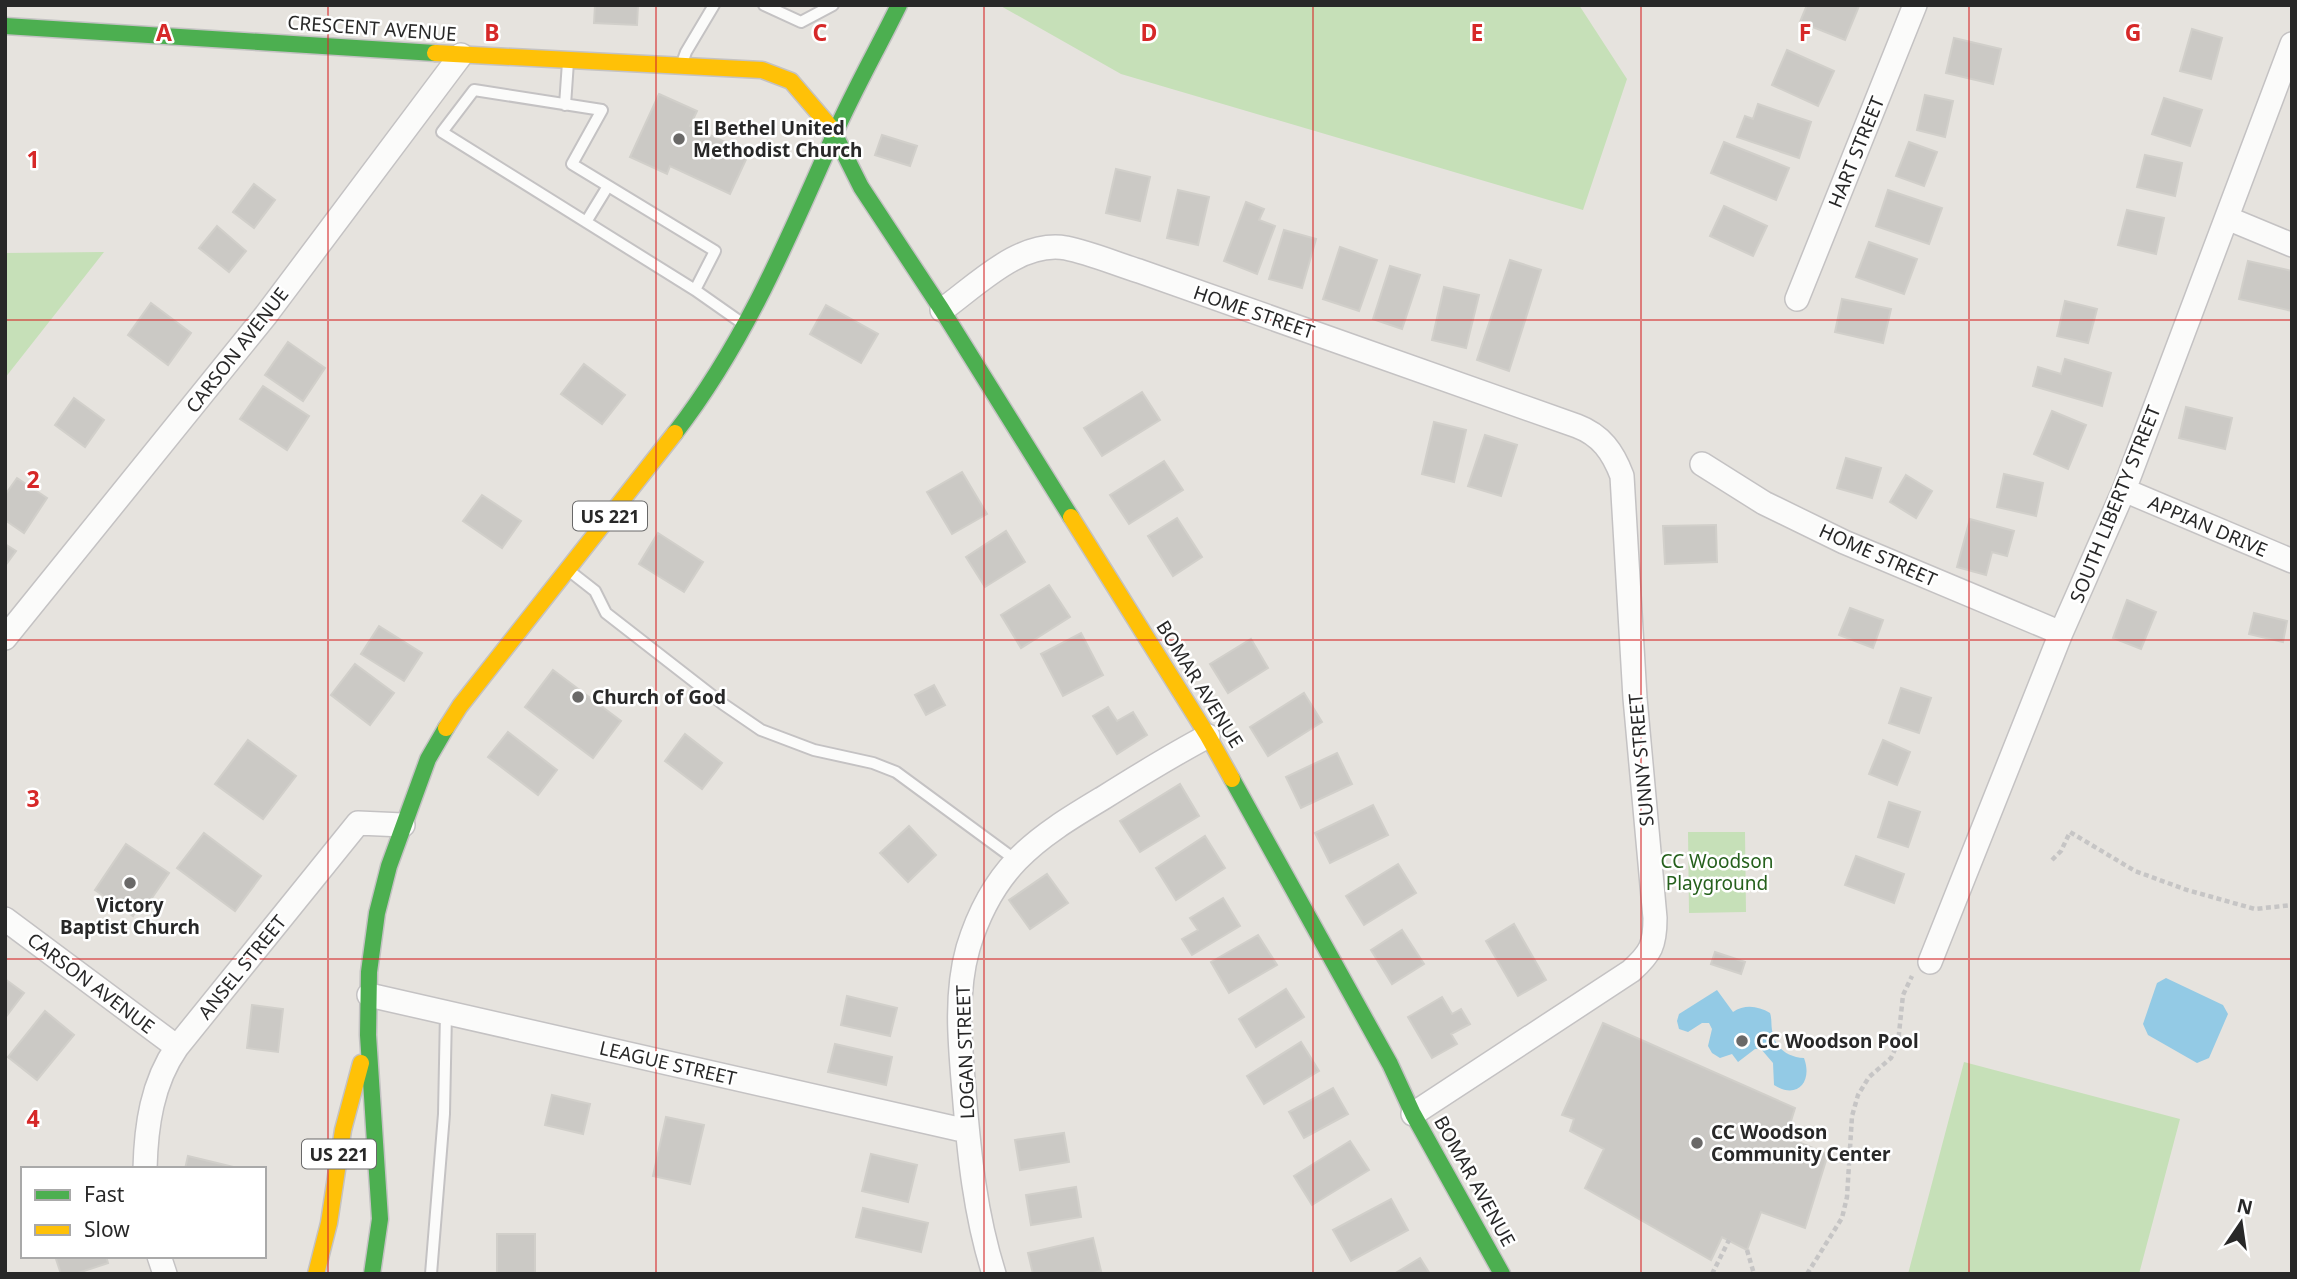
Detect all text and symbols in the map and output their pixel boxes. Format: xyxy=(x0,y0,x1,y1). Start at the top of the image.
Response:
street label: CRESCENT AVENUE xyxy=(287,9,457,47)
text: A xyxy=(156,16,172,48)
text: B xyxy=(484,16,500,48)
text: C xyxy=(813,16,828,48)
text: D xyxy=(1141,16,1157,48)
text: E xyxy=(1471,16,1483,48)
text: F xyxy=(1799,16,1811,48)
text: G xyxy=(2125,16,2141,48)
street label: HART STREET xyxy=(1822,92,1890,212)
place label: El Bethel United Methodist Church xyxy=(693,115,862,163)
marker: El Bethel United Methodist Church xyxy=(671,131,687,147)
text: 1 xyxy=(26,143,40,175)
street label: HOME STREET xyxy=(1190,279,1318,345)
street label: CARSON AVENUE xyxy=(180,282,294,418)
street label: SOUTH LIBERTY STREET xyxy=(2063,401,2167,607)
text: 2 xyxy=(26,463,40,495)
street label: APPIAN DRIVE xyxy=(2144,489,2272,563)
road number: US 221 xyxy=(573,502,647,530)
street label: HOME STREET xyxy=(1815,517,1941,593)
street label: BOMAR AVENUE xyxy=(1150,615,1250,753)
place label: Church of God xyxy=(592,684,726,710)
marker: Church of God xyxy=(570,689,586,705)
street label: SUNNY STREET xyxy=(1622,692,1660,828)
text: 3 xyxy=(26,782,40,814)
park label: CC Woodson Playground xyxy=(1661,848,1773,896)
marker: Victory Baptist Church xyxy=(122,875,138,891)
place label: Victory Baptist Church xyxy=(60,892,200,940)
street label: ANSEL STREET xyxy=(192,909,292,1025)
street label: CARSON AVENUE xyxy=(22,927,160,1039)
street label: LOGAN STREET xyxy=(950,984,980,1120)
place label: CC Woodson Pool xyxy=(1756,1028,1919,1054)
marker: CC Woodson Pool xyxy=(1734,1033,1750,1049)
street label: LEAGUE STREET xyxy=(597,1035,740,1092)
text: 4 xyxy=(26,1102,40,1134)
street label: BOMAR AVENUE xyxy=(1428,1111,1522,1251)
place label: CC Woodson Community Center xyxy=(1711,1119,1891,1167)
marker: CC Woodson Community Center xyxy=(1689,1135,1705,1151)
road number: US 221 xyxy=(302,1140,376,1168)
legend xyxy=(21,1167,266,1258)
text: Fast xyxy=(84,1180,125,1208)
north arrow xyxy=(2206,1188,2276,1258)
text: N xyxy=(2234,1192,2255,1221)
text: Slow xyxy=(84,1215,130,1243)

